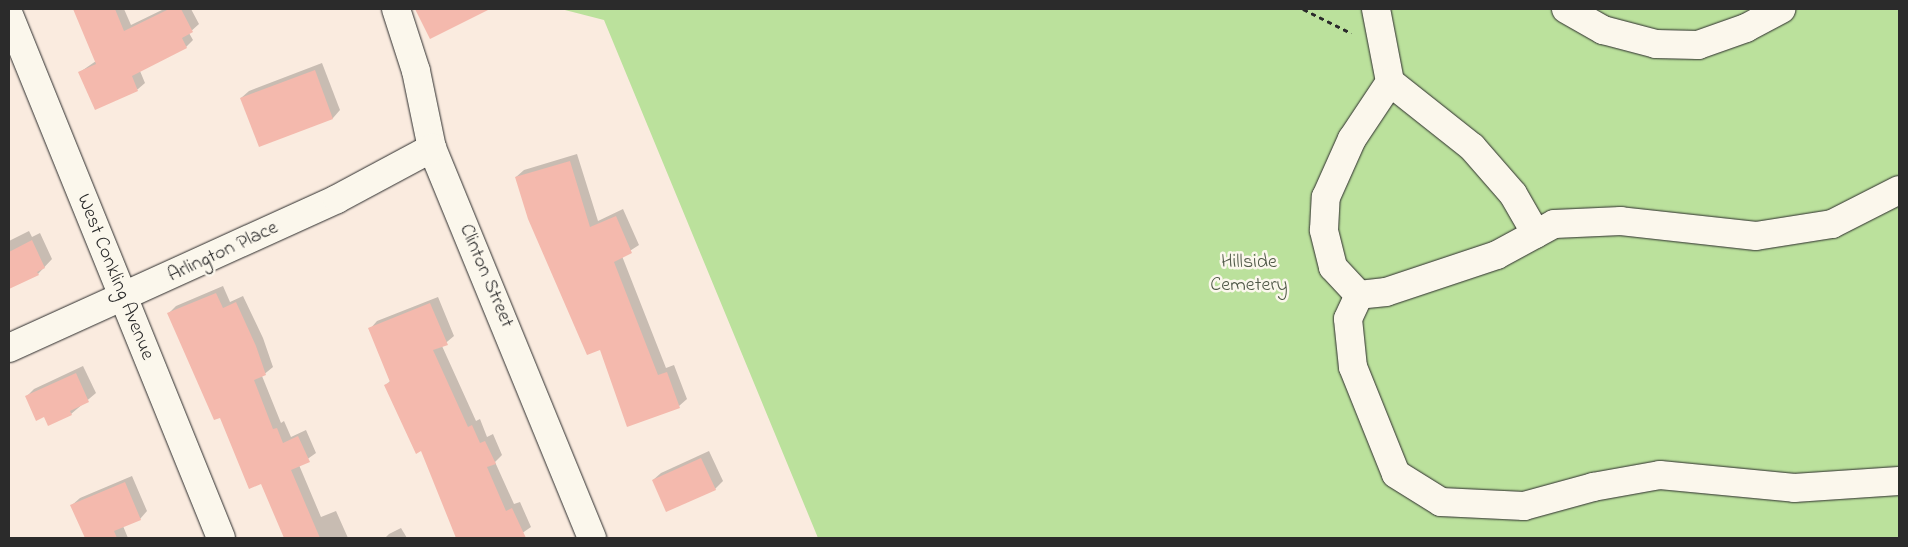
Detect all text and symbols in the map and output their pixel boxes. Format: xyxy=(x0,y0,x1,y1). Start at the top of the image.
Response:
street label: West Conkling Avenue xyxy=(71,190,159,364)
street label: Arlington Place xyxy=(164,216,282,288)
street label: Clinton Street xyxy=(453,221,519,331)
park label: Hillside Cemetery xyxy=(1210,250,1288,297)

